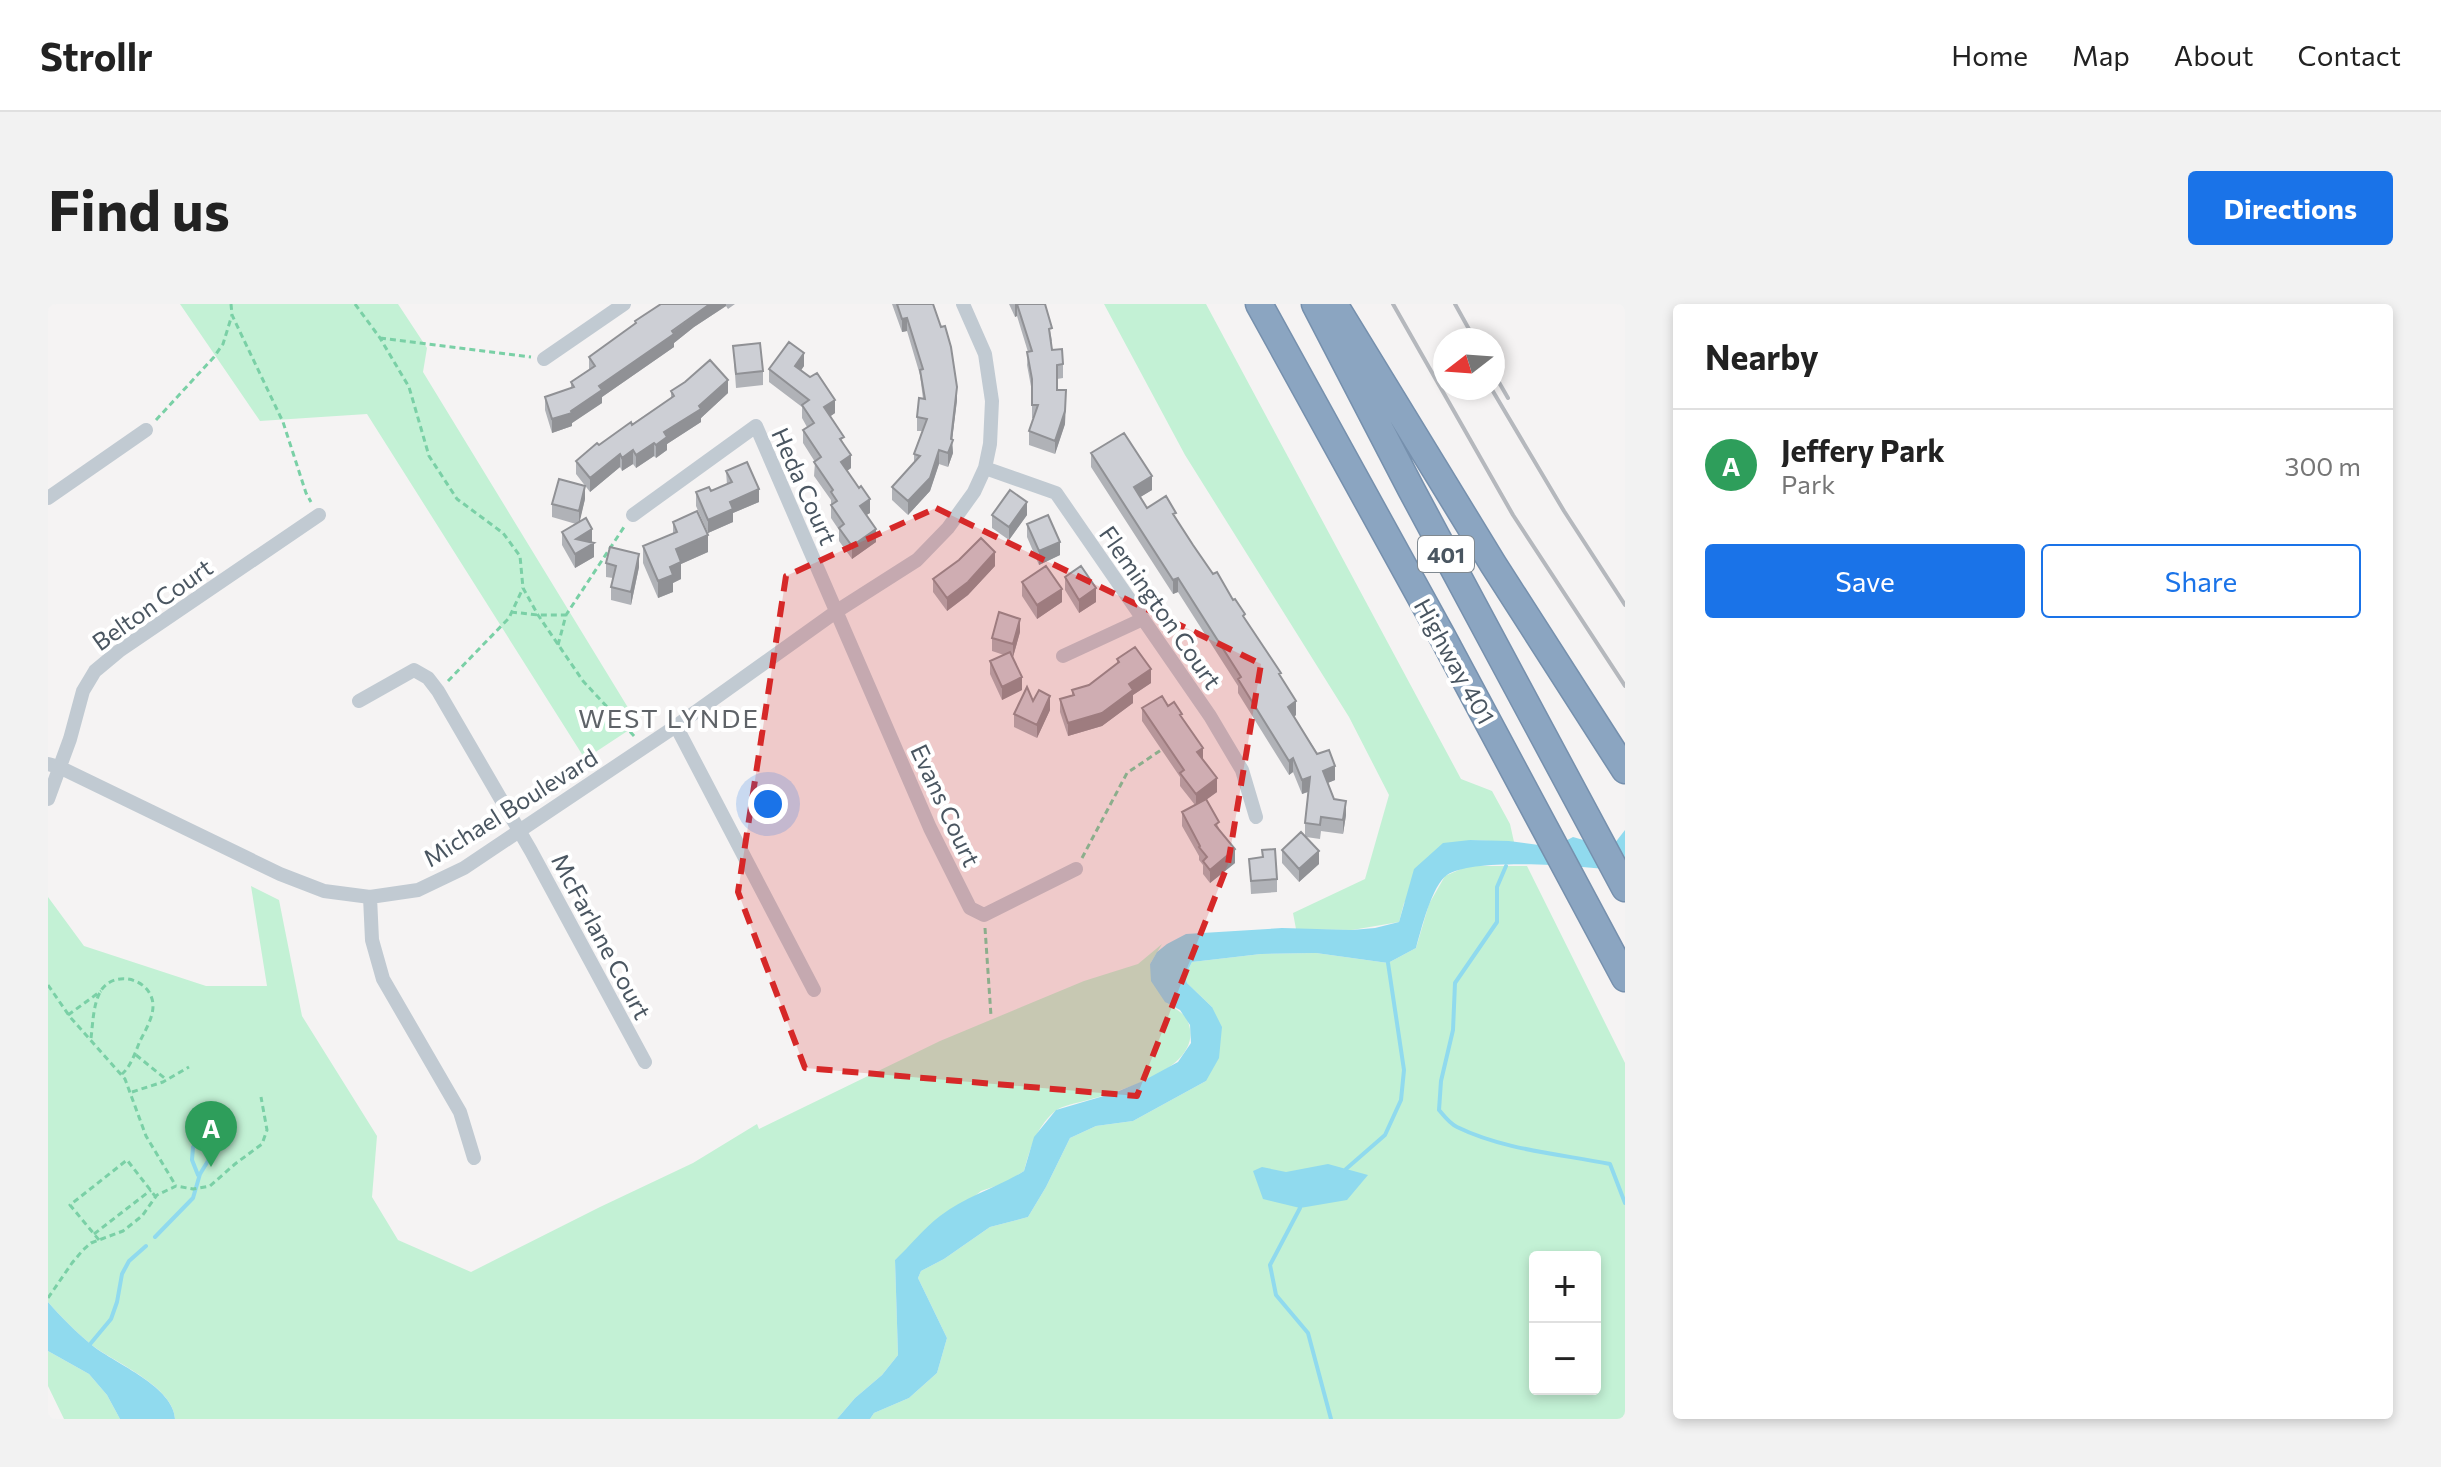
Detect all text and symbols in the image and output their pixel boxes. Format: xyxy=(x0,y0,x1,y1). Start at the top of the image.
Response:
text: Strollr xyxy=(40,32,153,79)
text: Home xyxy=(1951,38,2028,72)
text: Map xyxy=(2072,38,2130,72)
text: About xyxy=(2174,38,2254,72)
text: Contact xyxy=(2298,38,2401,72)
button: Directions xyxy=(2188,171,2393,245)
text: Find us xyxy=(48,174,230,243)
north arrow xyxy=(1433,328,1505,400)
text: Nearby xyxy=(1705,335,1819,377)
street label: Heda Court xyxy=(766,423,844,549)
text: Jeffery Park xyxy=(1781,431,1945,468)
text: A xyxy=(1722,450,1740,481)
text: 300 m xyxy=(2285,450,2361,481)
text: Park xyxy=(1781,468,1835,499)
street label: Flemington Court xyxy=(1094,520,1228,694)
road number: 401 xyxy=(1418,536,1474,572)
button: Save xyxy=(1705,544,2025,618)
button: Share xyxy=(2041,544,2361,618)
street label: Belton Court xyxy=(86,552,218,656)
street label: Highway 401 xyxy=(1409,593,1501,729)
district label: WEST LYNDE xyxy=(578,702,760,733)
street label: Evans Court xyxy=(905,739,987,871)
street label: Michael Boulevard xyxy=(417,742,603,872)
your location xyxy=(748,784,788,824)
street label: McFarlane Court xyxy=(546,848,658,1024)
pin: A xyxy=(185,1101,237,1167)
map controls xyxy=(1529,1251,1601,1395)
button: + xyxy=(1529,1251,1601,1323)
button: − xyxy=(1529,1323,1601,1395)

